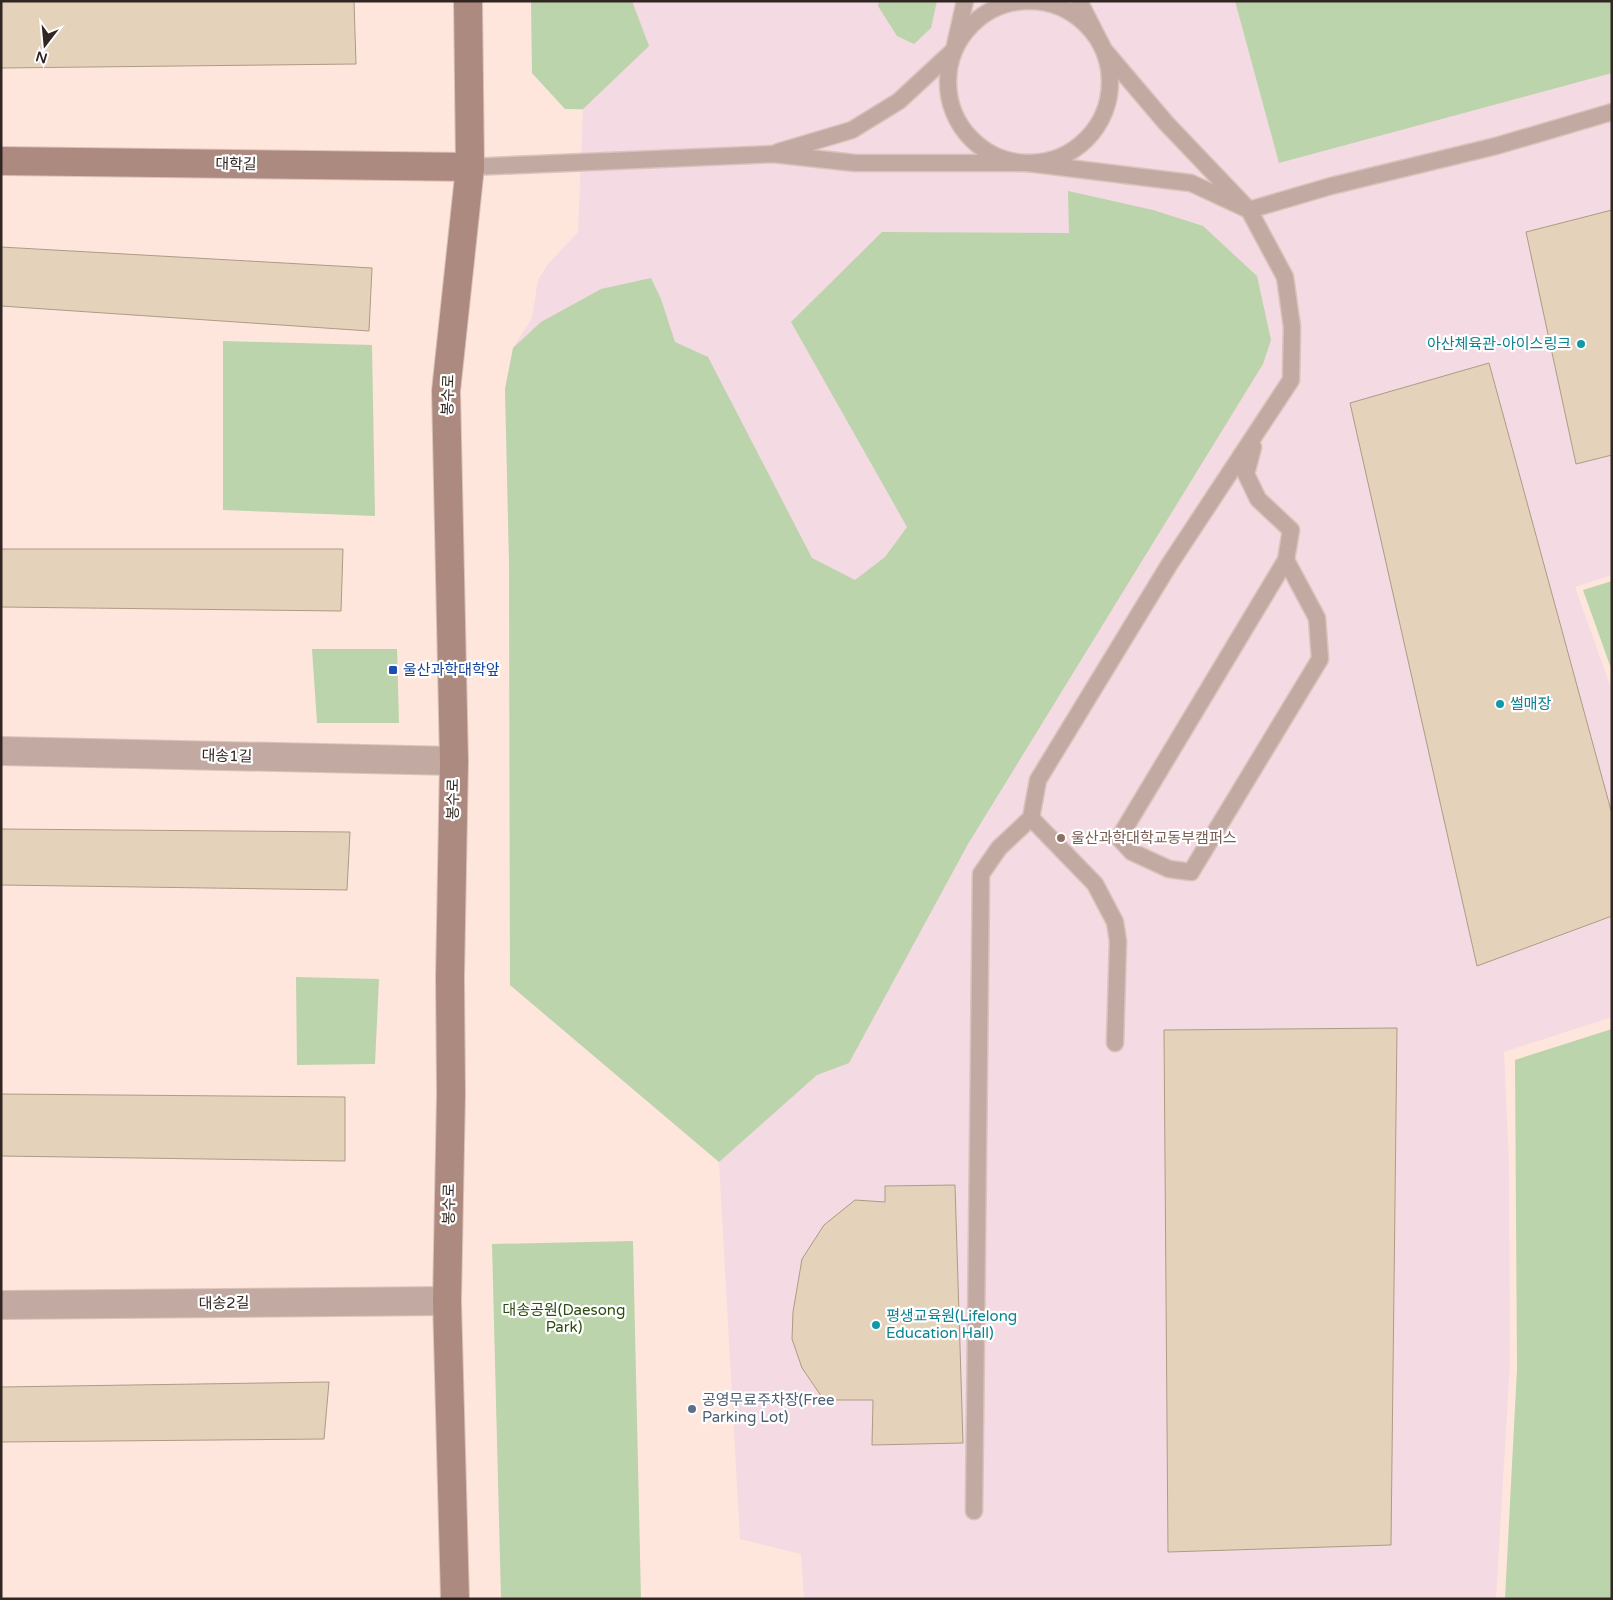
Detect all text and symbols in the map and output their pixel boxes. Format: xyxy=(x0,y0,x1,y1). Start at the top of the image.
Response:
north arrow xyxy=(20,20,70,70)
text: N xyxy=(34,47,49,67)
street label: 대학길 xyxy=(215,155,257,173)
place label: 아산체육관-아이스링크 xyxy=(1427,335,1571,353)
marker: 아산체육관-아이스링크 xyxy=(1575,338,1587,350)
street label: 봉수로 xyxy=(438,374,458,416)
place label: 울산과학대학앞 xyxy=(403,661,500,679)
marker: 울산과학대학앞 xyxy=(387,664,399,676)
place label: 썰매장 xyxy=(1510,695,1552,713)
marker: 썰매장 xyxy=(1494,698,1506,710)
street label: 대송1길 xyxy=(201,747,253,765)
street label: 봉수로 xyxy=(444,778,462,820)
place label: 울산과학대학교동부캠퍼스 xyxy=(1071,829,1237,847)
marker: 울산과학대학교동부캠퍼스 xyxy=(1055,832,1067,844)
street label: 봉수로 xyxy=(440,1183,458,1225)
street label: 대송2길 xyxy=(198,1294,250,1312)
park label: 대송공원(Daesong Park) xyxy=(503,1301,625,1336)
place label: 평생교육원(Lifelong Education Hall) xyxy=(886,1307,1017,1342)
marker: 평생교육원(Lifelong Education Hall) xyxy=(870,1319,882,1331)
place label: 공영무료주차장(Free Parking Lot) xyxy=(702,1391,835,1426)
marker: 공영무료주차장(Free Parking Lot) xyxy=(686,1403,698,1415)

